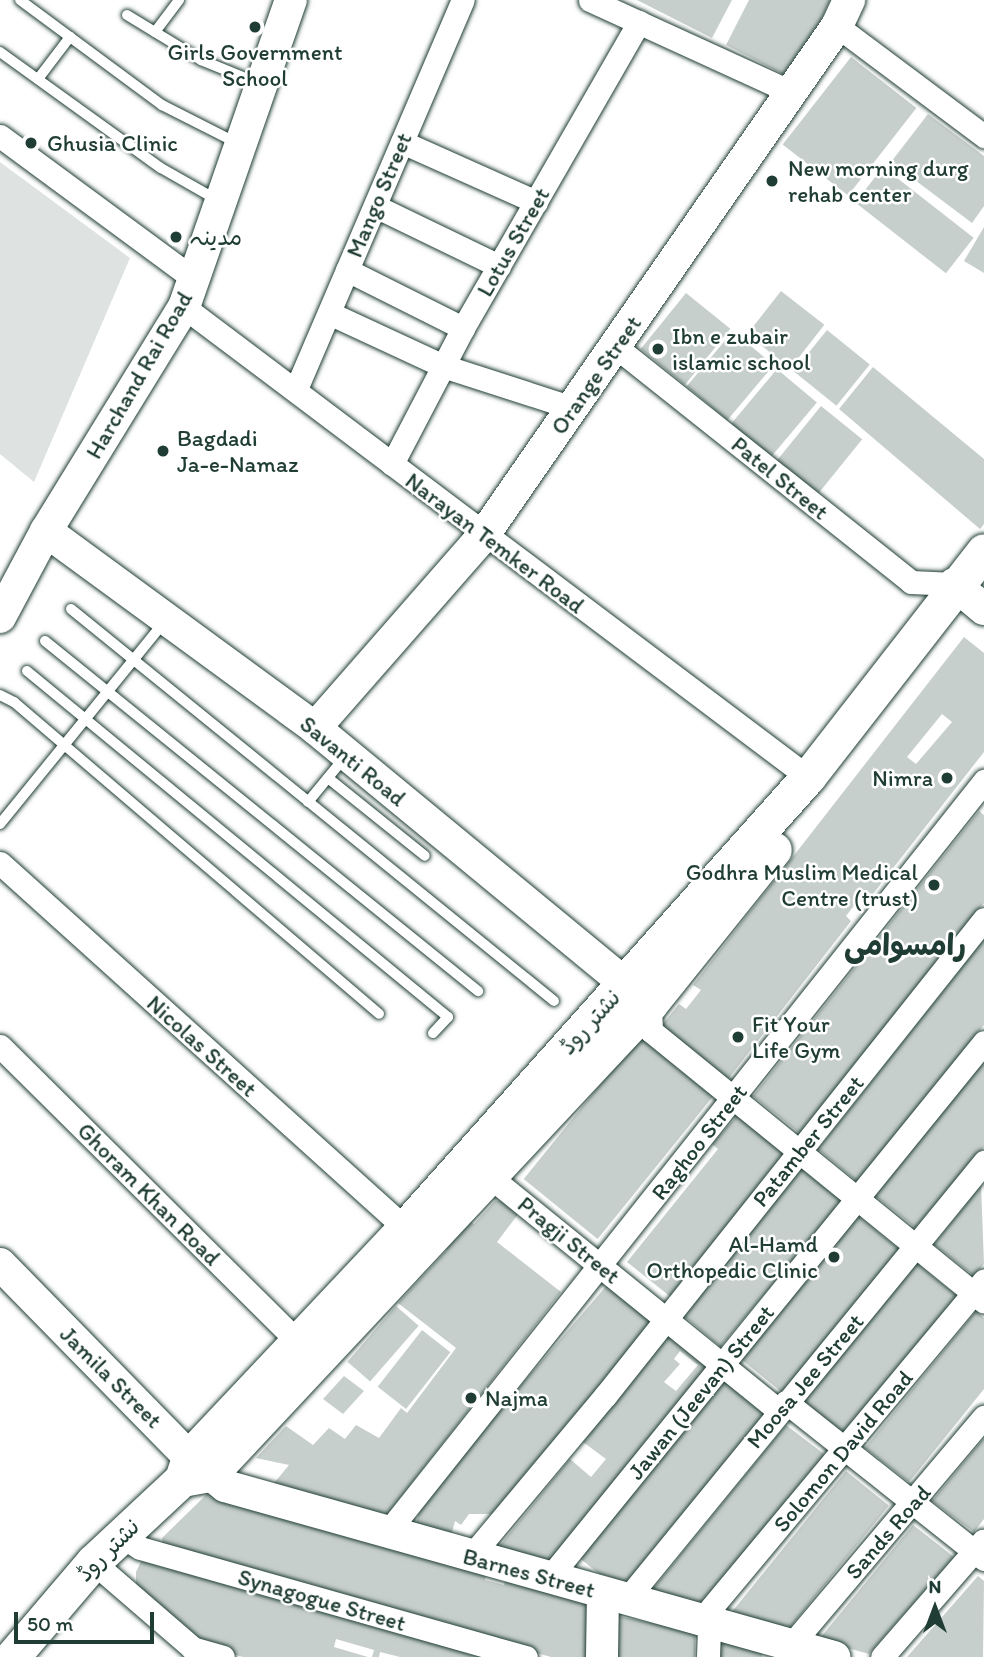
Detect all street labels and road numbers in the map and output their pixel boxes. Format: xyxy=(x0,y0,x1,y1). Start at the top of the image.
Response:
street label: Mango Street xyxy=(340,129,418,261)
street label: Lotus Street xyxy=(471,183,555,301)
street label: Harchand Rai Road xyxy=(80,287,198,463)
street label: Orange Street xyxy=(545,310,647,440)
street label: Patel Street xyxy=(726,431,834,525)
street label: Narayan Temker Road xyxy=(400,467,590,619)
street label: Savanti Road xyxy=(294,710,412,812)
street label: نشتر روڈ xyxy=(554,984,626,1060)
street label: Nicolas Street xyxy=(141,989,263,1103)
street label: Patamber Street xyxy=(747,1070,869,1212)
street label: Raghoo Street xyxy=(645,1079,753,1205)
street label: Ghoram Khan Road xyxy=(72,1117,226,1271)
street label: Pragji Street xyxy=(512,1190,626,1290)
street label: Jawan (Jeevan) Street xyxy=(622,1299,780,1485)
street label: Moosa Jee Street xyxy=(740,1308,870,1454)
street label: Jamila Street xyxy=(54,1320,168,1434)
street label: Solomon David Road xyxy=(768,1365,918,1537)
street label: Sands Road xyxy=(840,1479,936,1585)
street label: نشتر روڈ xyxy=(71,1513,145,1587)
street label: Barnes Street xyxy=(460,1542,598,1604)
street label: Synagogue Street xyxy=(235,1563,409,1637)

